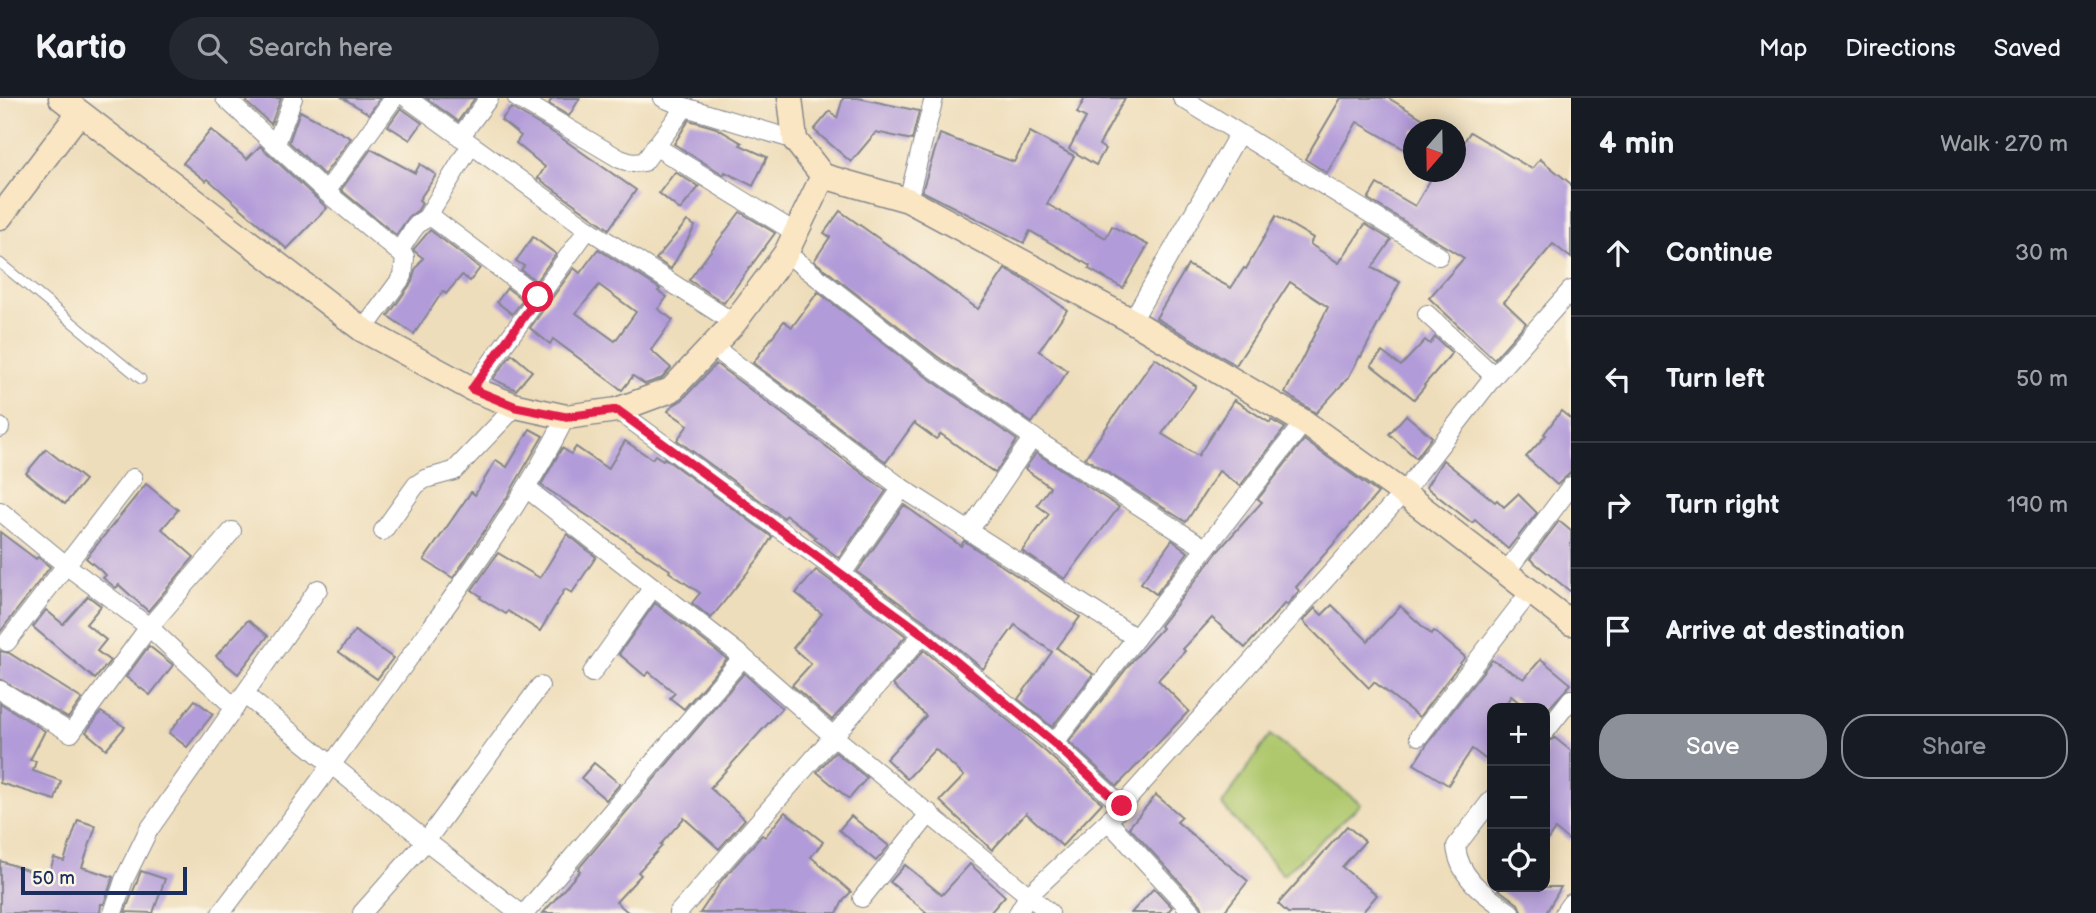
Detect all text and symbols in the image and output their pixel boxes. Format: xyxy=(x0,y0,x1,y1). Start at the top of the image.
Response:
search box xyxy=(169,17,659,80)
text: Kartio xyxy=(35,28,127,68)
icon: search xyxy=(193,29,231,67)
text: Search here xyxy=(249,33,393,64)
text: Map xyxy=(1759,34,1807,63)
text: Directions xyxy=(1845,34,1956,63)
text: Saved xyxy=(1994,34,2061,63)
north arrow xyxy=(1403,119,1466,182)
text: 4 min xyxy=(1599,126,1674,162)
text: Walk · 270 m xyxy=(1940,130,2068,158)
icon: ahead xyxy=(1599,234,1637,272)
text: Continue xyxy=(1666,238,1773,269)
text: 30 m xyxy=(2015,239,2068,267)
route start xyxy=(522,281,553,312)
icon: left xyxy=(1599,360,1637,398)
text: Turn left xyxy=(1666,364,1765,395)
text: 50 m xyxy=(2016,365,2068,393)
icon: right xyxy=(1599,486,1637,524)
text: Turn right xyxy=(1666,490,1779,521)
text: 190 m xyxy=(2007,491,2068,519)
icon: arrive xyxy=(1599,612,1637,650)
text: Arrive at destination xyxy=(1666,616,1905,647)
map controls xyxy=(1487,703,1550,892)
button: + xyxy=(1487,703,1550,766)
button: Save xyxy=(1599,714,1827,779)
button: Share xyxy=(1841,714,2068,779)
button: − xyxy=(1487,766,1550,829)
route end xyxy=(1106,790,1137,821)
button: locate xyxy=(1487,829,1550,892)
scale bar xyxy=(21,864,187,896)
text: 50 m xyxy=(32,867,75,890)

